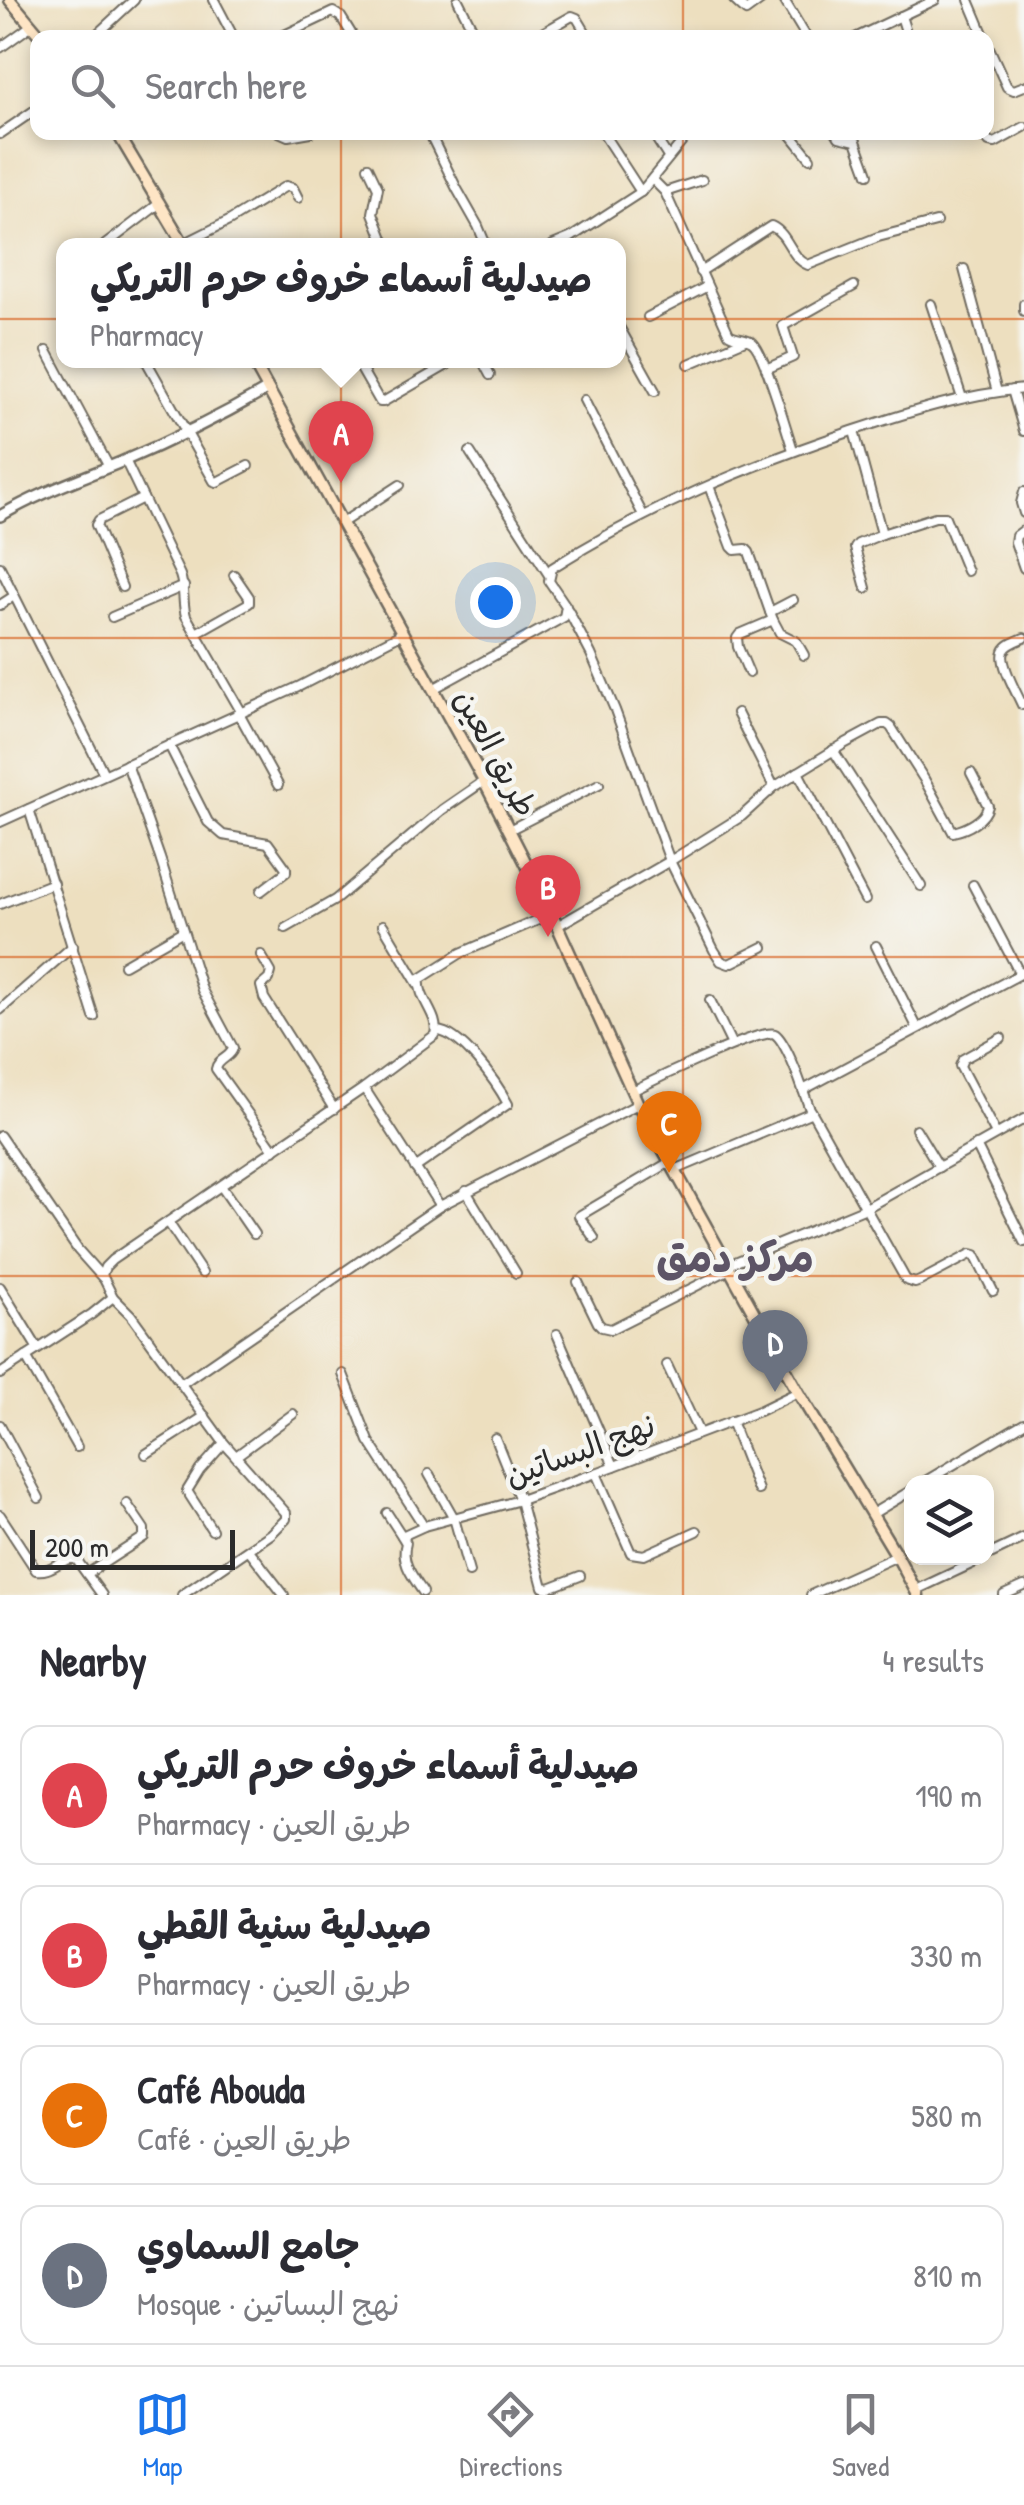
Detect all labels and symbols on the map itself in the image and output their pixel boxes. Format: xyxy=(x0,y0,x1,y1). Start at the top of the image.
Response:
pin: A xyxy=(308,400,374,483)
your location xyxy=(470,577,521,628)
street label: طريق العين xyxy=(445,681,548,824)
pin: B xyxy=(516,854,580,937)
pin: C xyxy=(636,1090,702,1173)
district label: مركز دمق xyxy=(656,1228,814,1285)
pin: D xyxy=(742,1310,808,1392)
street label: نهج البساتين xyxy=(499,1403,661,1497)
scale bar xyxy=(30,1525,235,1570)

